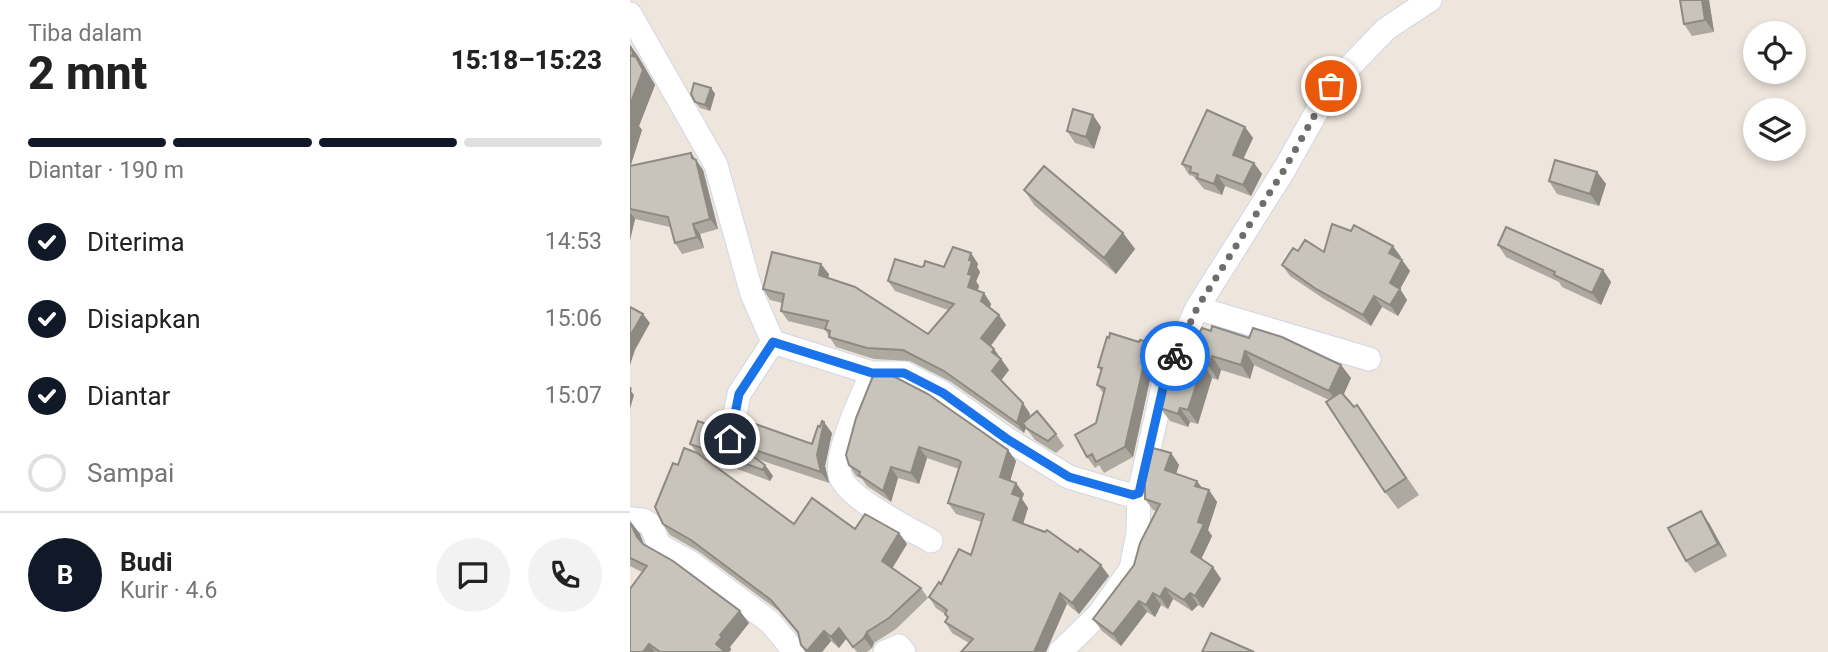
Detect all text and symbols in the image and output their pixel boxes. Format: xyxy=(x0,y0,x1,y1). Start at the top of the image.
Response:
text: Tiba dalam xyxy=(28,20,142,47)
map controls xyxy=(1743,21,1806,161)
button: locate xyxy=(1743,21,1806,84)
text: 15:18–15:23 xyxy=(451,45,602,75)
text: 2 mnt xyxy=(28,46,147,100)
pin xyxy=(1301,56,1361,116)
icon: bag xyxy=(1312,67,1350,105)
button: layers xyxy=(1743,98,1806,161)
text: Diantar · 190 m xyxy=(28,157,184,184)
icon: check xyxy=(28,223,66,261)
text: Diterima xyxy=(87,227,185,257)
text: 14:53 xyxy=(545,228,602,255)
icon: check xyxy=(28,300,66,338)
text: Disiapkan xyxy=(87,304,201,334)
text: 15:06 xyxy=(545,305,602,332)
courier xyxy=(1140,321,1210,391)
icon: bike xyxy=(1156,337,1194,375)
icon: check xyxy=(28,377,66,415)
text: Diantar xyxy=(87,381,170,411)
text: 15:07 xyxy=(545,382,602,409)
pin xyxy=(700,409,760,469)
icon: home xyxy=(711,420,749,458)
text: Sampai xyxy=(87,458,174,488)
button: chat xyxy=(436,538,510,612)
button: phone xyxy=(528,538,602,612)
text: Budi xyxy=(120,547,173,577)
text: B xyxy=(57,560,73,590)
text: Kurir · 4.6 xyxy=(120,577,217,604)

